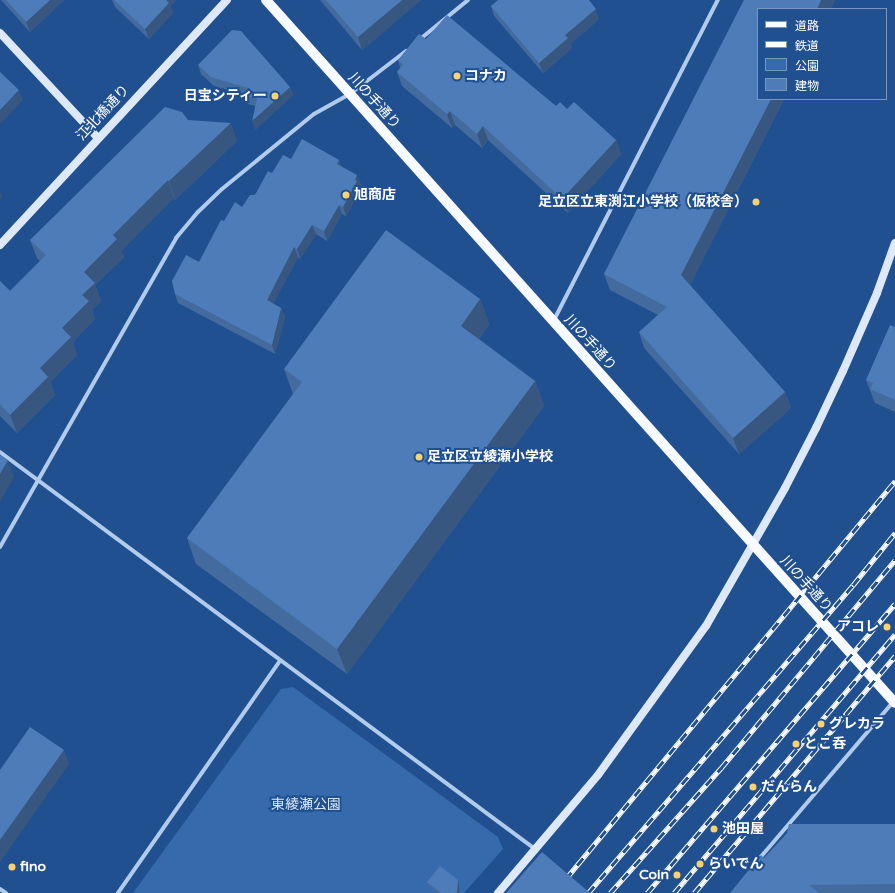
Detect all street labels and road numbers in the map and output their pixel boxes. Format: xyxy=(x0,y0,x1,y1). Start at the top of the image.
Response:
street label: 川の手通り xyxy=(344,69,404,133)
street label: 江北橋通り xyxy=(73,82,133,144)
street label: 川の手通り xyxy=(560,311,620,375)
street label: 川の手通り xyxy=(776,552,836,616)

